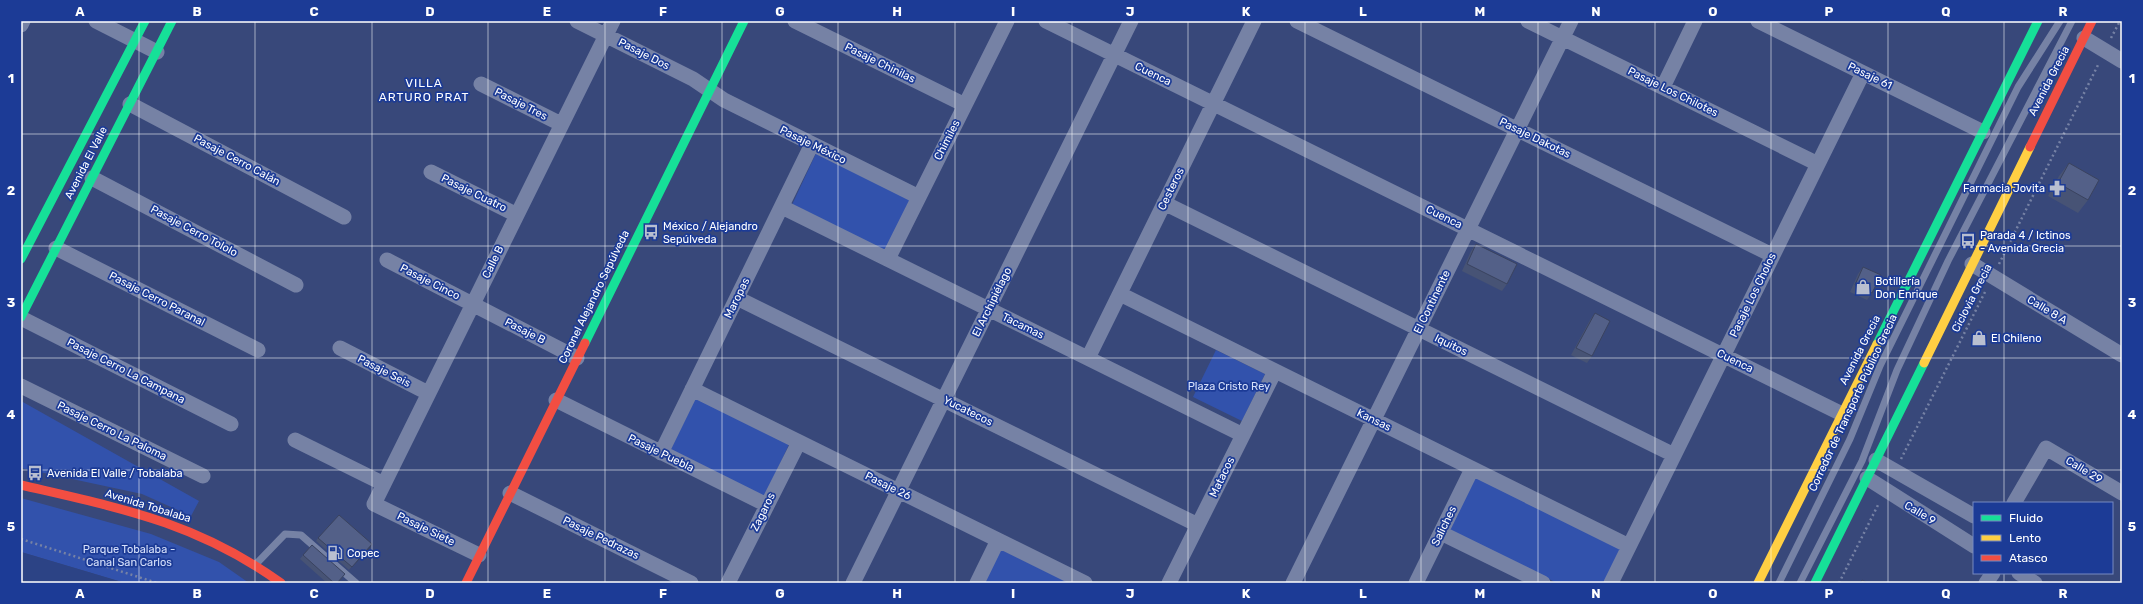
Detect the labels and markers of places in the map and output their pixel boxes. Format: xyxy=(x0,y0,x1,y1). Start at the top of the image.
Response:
pharmacy icon: Farmacia Jovita xyxy=(2048,179,2066,197)
place label: Farmacia Jovita xyxy=(1963,182,2045,195)
place label: México / Alejandro Sepúlveda xyxy=(663,220,758,246)
bus stop icon: México / Alejandro Sepúlveda xyxy=(642,223,660,241)
place label: Parada 4 / Ictinos - Avenida Grecia xyxy=(1980,229,2071,255)
bus stop icon: Parada 4 / Ictinos - Avenida Grecia xyxy=(1959,232,1977,250)
place label: Botillería Don Enrique xyxy=(1875,275,1938,301)
shop icon: Botillería Don Enrique xyxy=(1854,278,1872,296)
shop icon: El Chileno xyxy=(1970,329,1988,347)
place label: El Chileno xyxy=(1991,332,2042,345)
bus stop icon: Avenida El Valle / Tobalaba xyxy=(26,464,44,482)
place label: Avenida El Valle / Tobalaba xyxy=(47,467,183,480)
fuel station icon: Copec xyxy=(326,544,344,562)
place label: Copec xyxy=(347,547,379,560)

